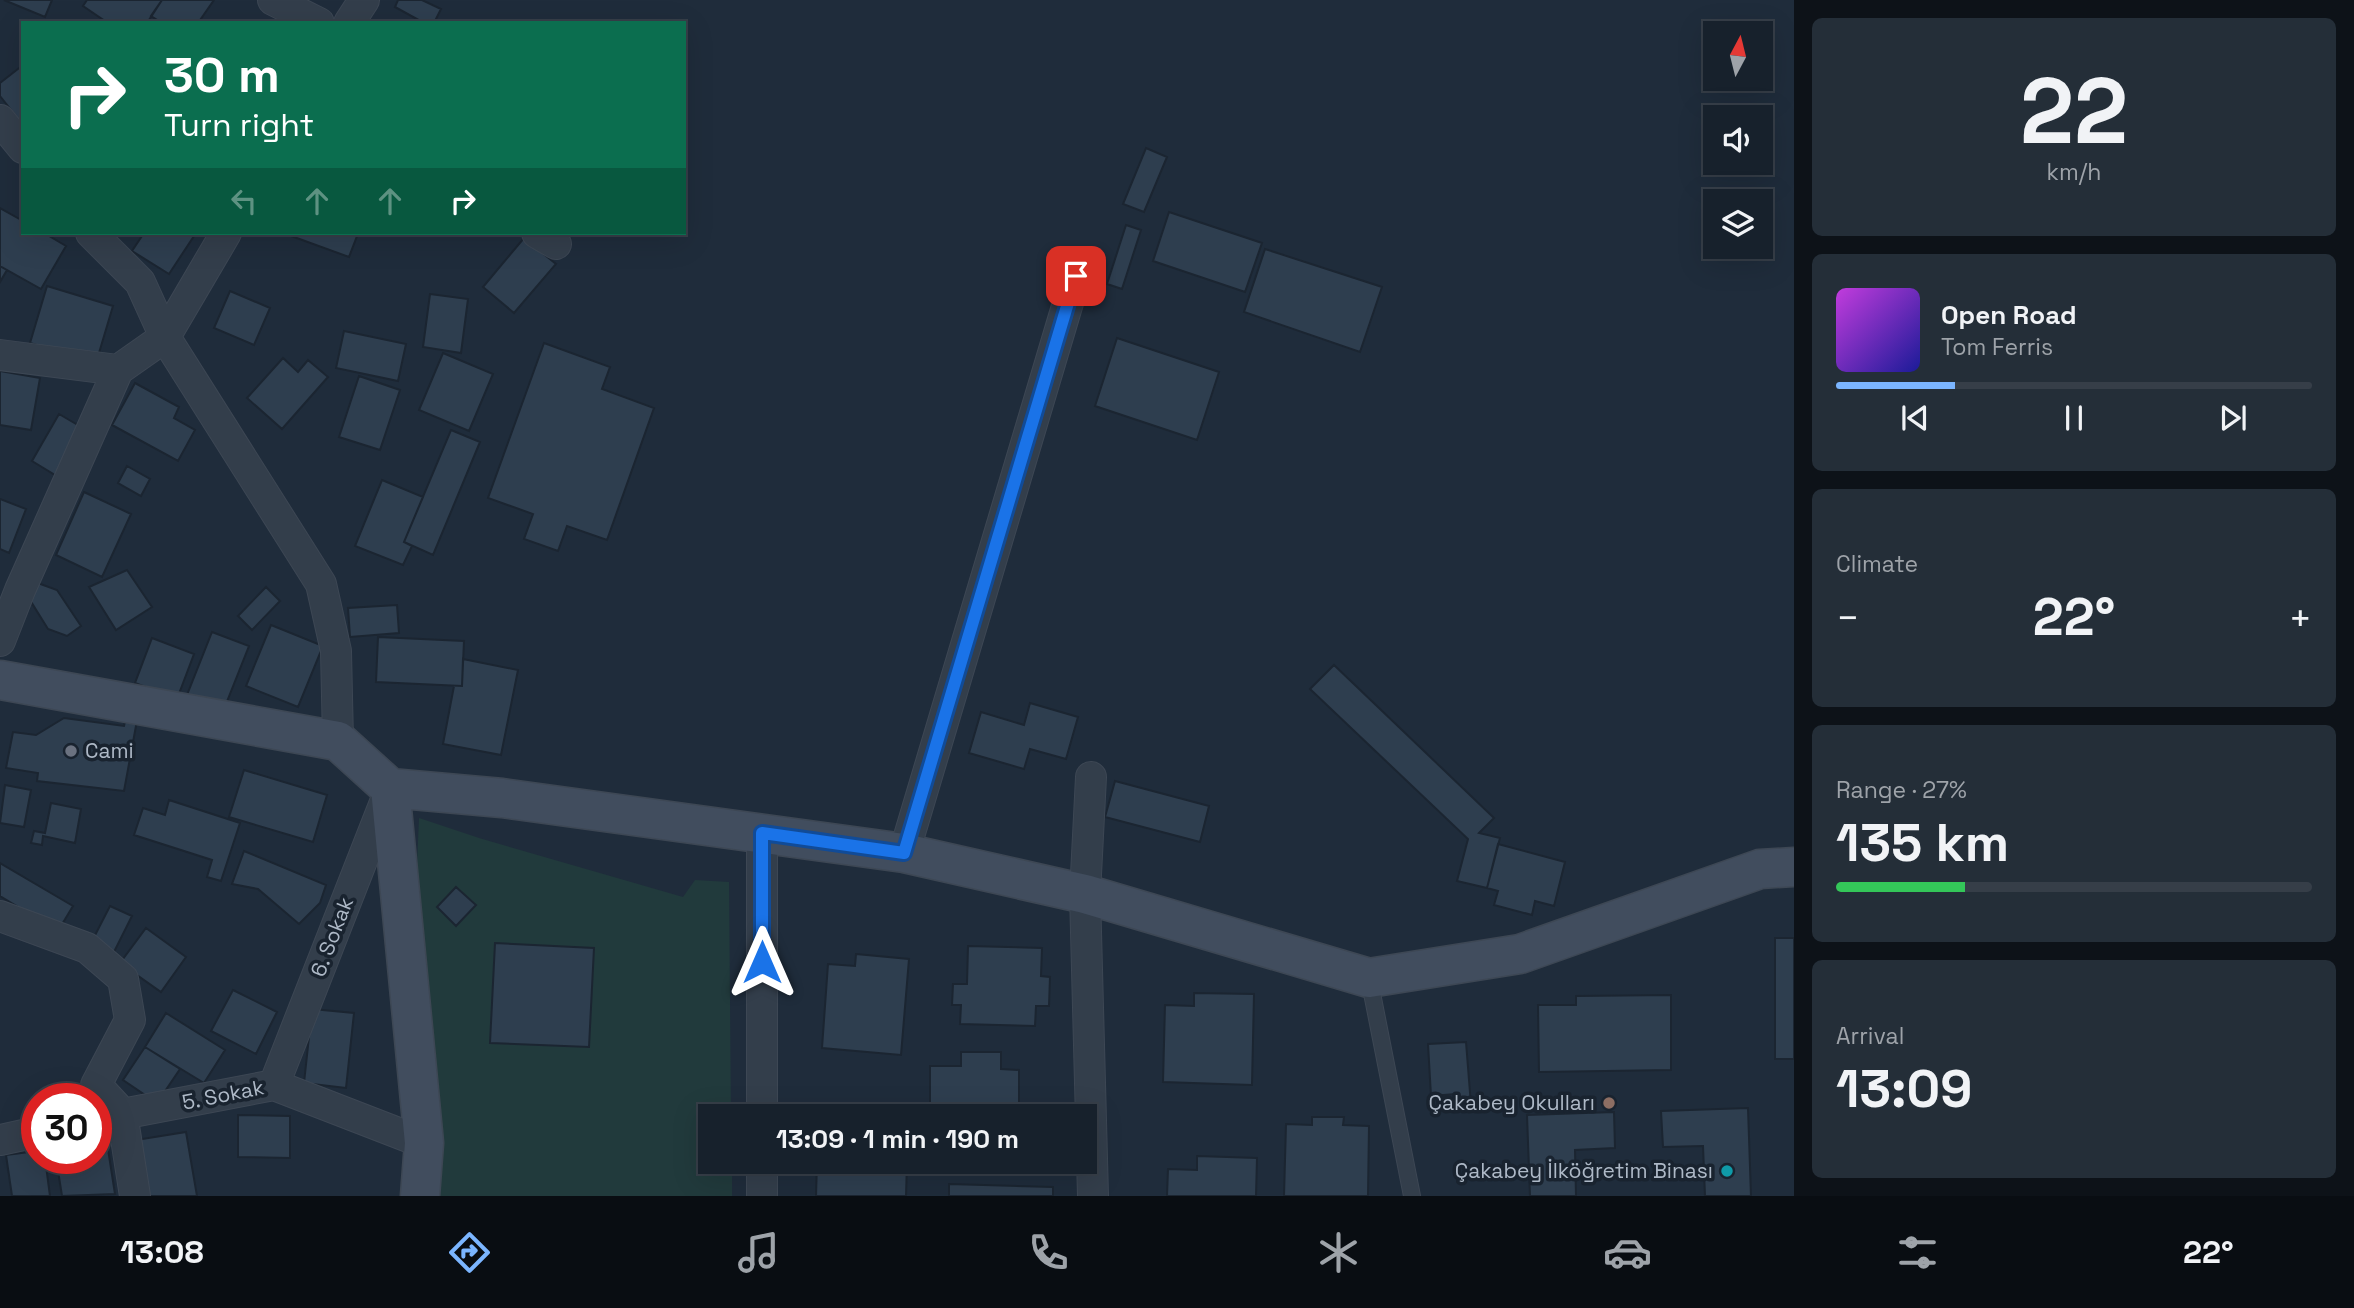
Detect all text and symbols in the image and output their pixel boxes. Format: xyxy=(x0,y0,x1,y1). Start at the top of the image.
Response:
north arrow xyxy=(1703,21,1773,91)
map controls xyxy=(1703,21,1773,259)
text: 30 m xyxy=(164,44,280,106)
icon: right xyxy=(49,49,140,140)
text: 22 xyxy=(2020,53,2128,170)
text: Turn right xyxy=(164,105,314,145)
button: sound xyxy=(1703,105,1773,175)
text: km/h xyxy=(2047,157,2101,187)
icon: left xyxy=(225,182,263,220)
icon: ahead xyxy=(298,182,336,220)
icon: ahead xyxy=(371,182,409,220)
icon: right xyxy=(444,182,482,220)
button: layers xyxy=(1703,189,1773,259)
pin xyxy=(1046,246,1106,306)
icon: arrive xyxy=(1057,257,1095,295)
text: Open Road xyxy=(1941,298,2077,332)
text: Tom Ferris xyxy=(1941,332,2053,362)
icon: previous xyxy=(1896,399,1934,437)
icon: pause xyxy=(2055,399,2093,437)
icon: next xyxy=(2214,399,2252,437)
text: Climate xyxy=(1836,549,1918,579)
text: 22° xyxy=(2033,584,2115,650)
text: − xyxy=(1836,594,1860,642)
text: + xyxy=(2288,594,2312,642)
place label: Cami xyxy=(85,737,134,764)
marker: Cami xyxy=(63,743,79,759)
text: Range · 27% xyxy=(1836,775,1967,805)
text: 135 km xyxy=(1836,810,2009,876)
street label: 6. Sokak xyxy=(304,893,359,980)
position arrow xyxy=(725,925,799,999)
text: Arrival xyxy=(1836,1021,1904,1051)
text: 13:09 xyxy=(1836,1056,1972,1122)
street label: 5. Sokak xyxy=(180,1073,266,1116)
speed limit sign: 30 xyxy=(21,1083,112,1174)
place label: Çakabey Okulları xyxy=(1428,1089,1595,1116)
marker: Çakabey Okulları xyxy=(1601,1095,1617,1111)
text: 13:09 · 1 min · 190 m xyxy=(776,1122,1019,1156)
place label: Çakabey İlköğretim Binası xyxy=(1455,1157,1713,1184)
marker: Çakabey İlköğretim Binası xyxy=(1719,1163,1735,1179)
icon: directions xyxy=(445,1228,494,1277)
icon: music xyxy=(734,1228,783,1277)
icon: phone xyxy=(1024,1228,1073,1277)
icon: climate xyxy=(1314,1228,1363,1277)
icon: car xyxy=(1603,1228,1652,1277)
icon: filters xyxy=(1893,1228,1942,1277)
text: 13:08 xyxy=(120,1232,204,1272)
text: 22° xyxy=(2183,1232,2234,1272)

